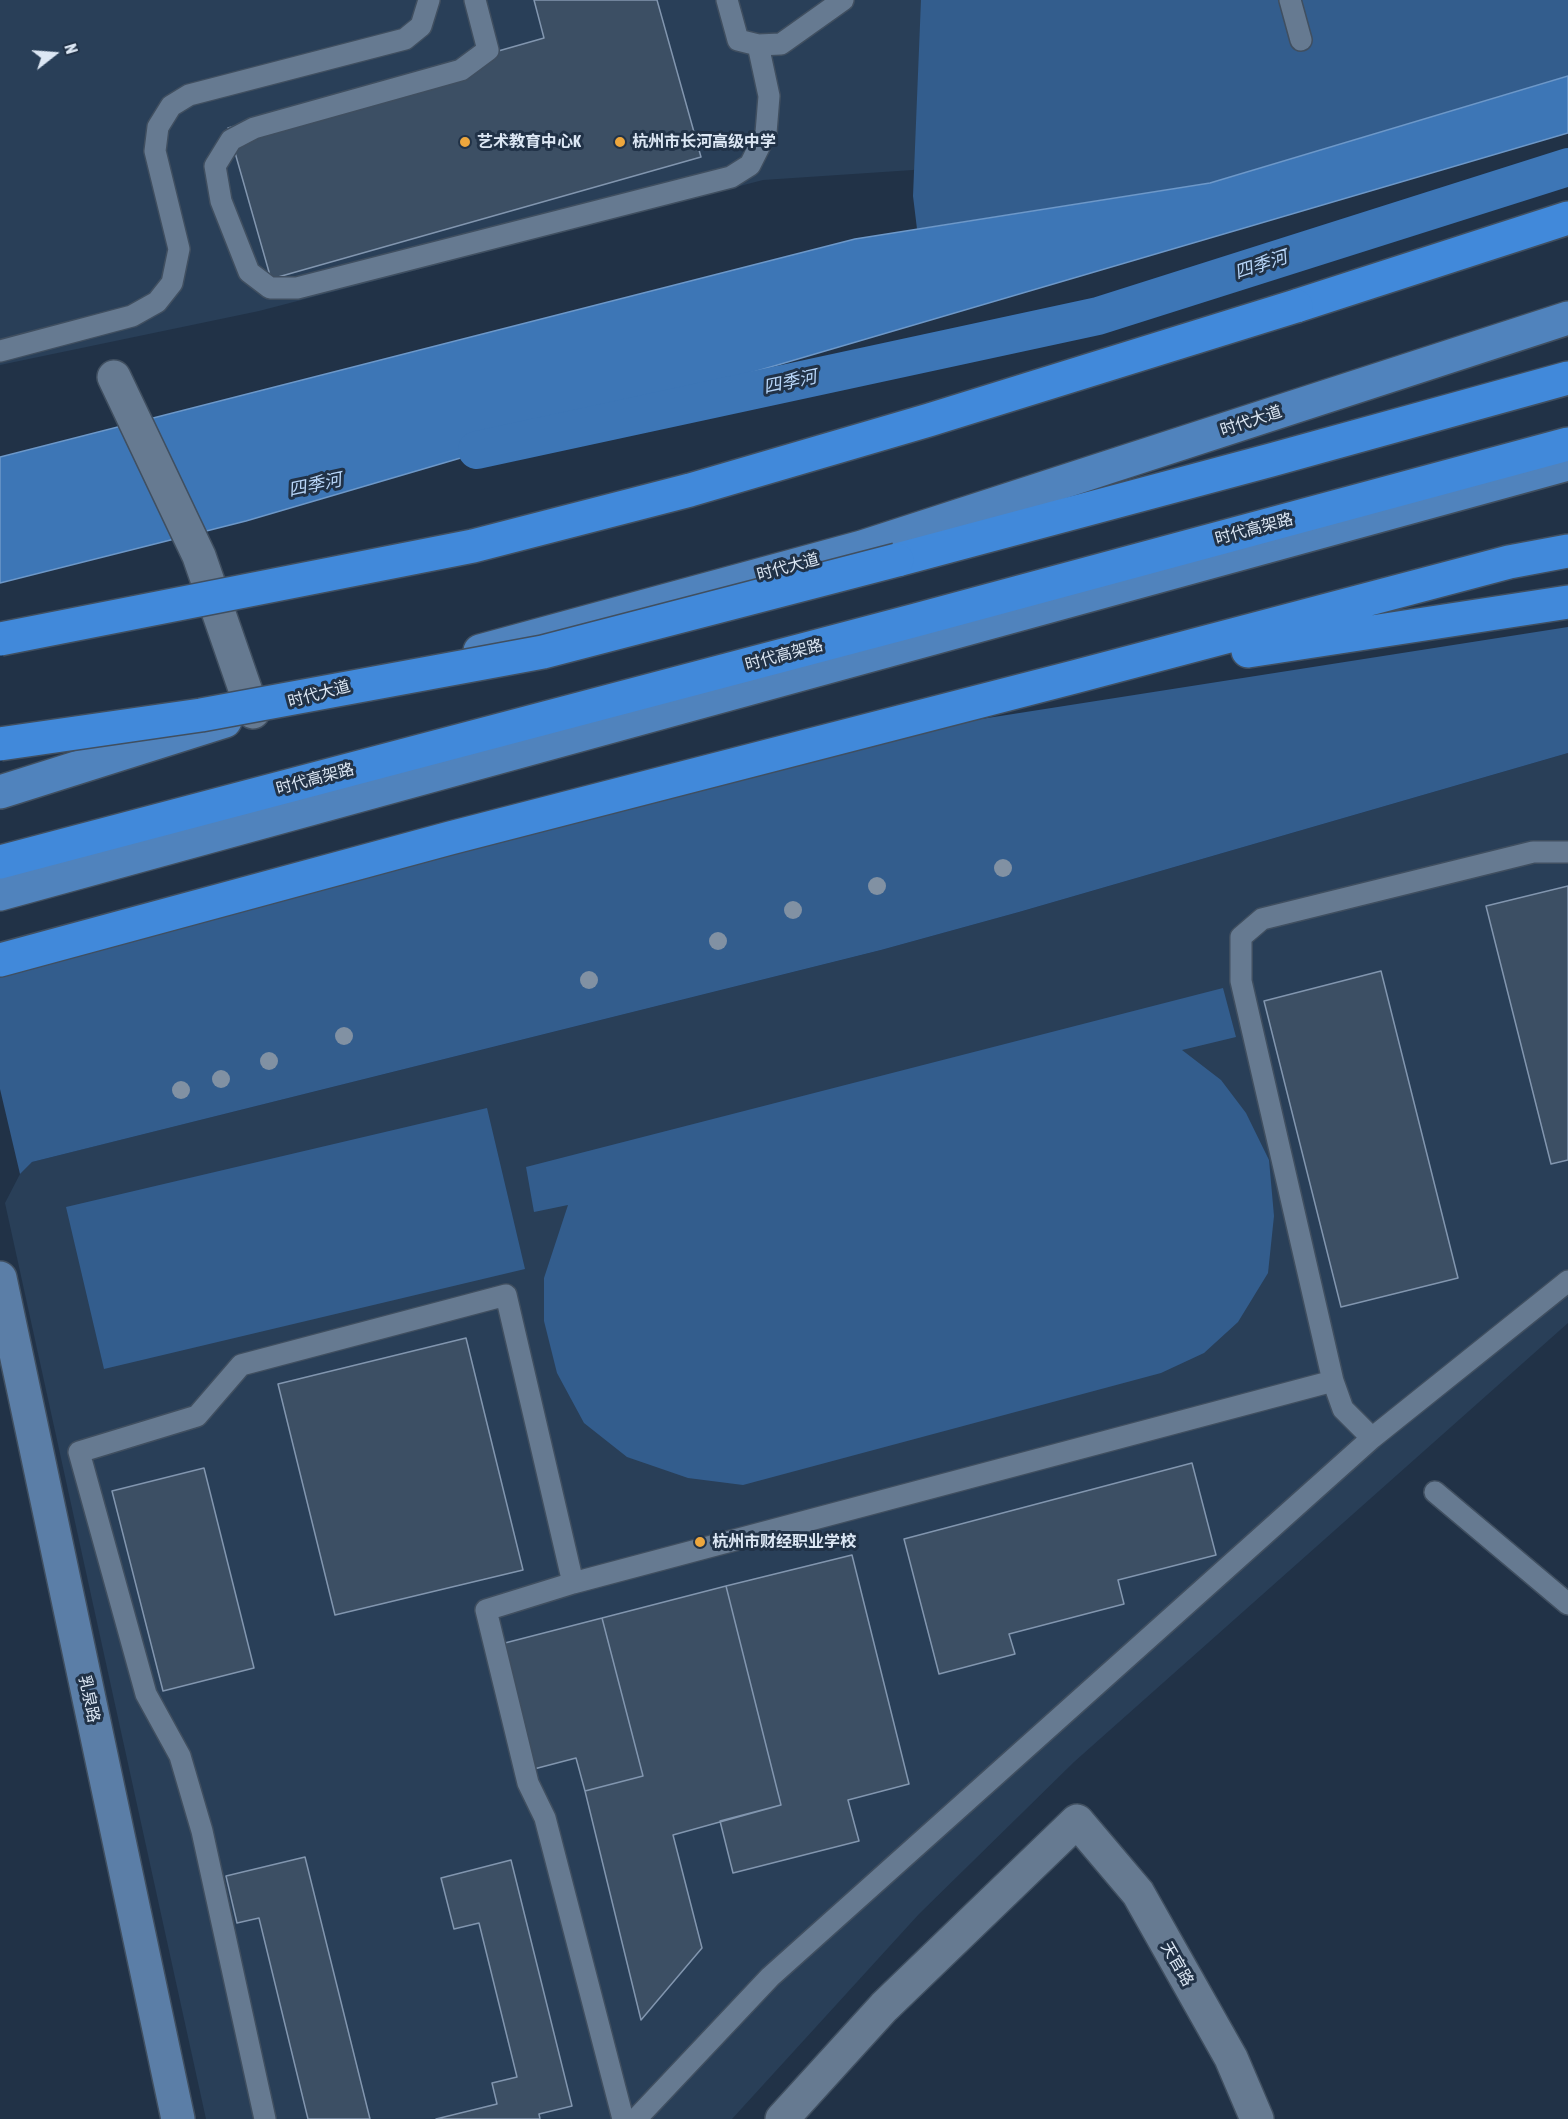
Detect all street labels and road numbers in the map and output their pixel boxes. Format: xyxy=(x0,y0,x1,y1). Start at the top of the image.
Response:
street label: 时代大道 xyxy=(1218,402,1284,440)
street label: 时代高架路 xyxy=(1213,509,1295,549)
street label: 时代大道 xyxy=(755,549,821,585)
street label: 时代高架路 xyxy=(743,635,825,675)
street label: 时代大道 xyxy=(286,676,352,712)
street label: 时代高架路 xyxy=(274,759,356,799)
street label: 乳泉路 xyxy=(75,1674,103,1724)
street label: 天官路 xyxy=(1157,1938,1197,1990)

